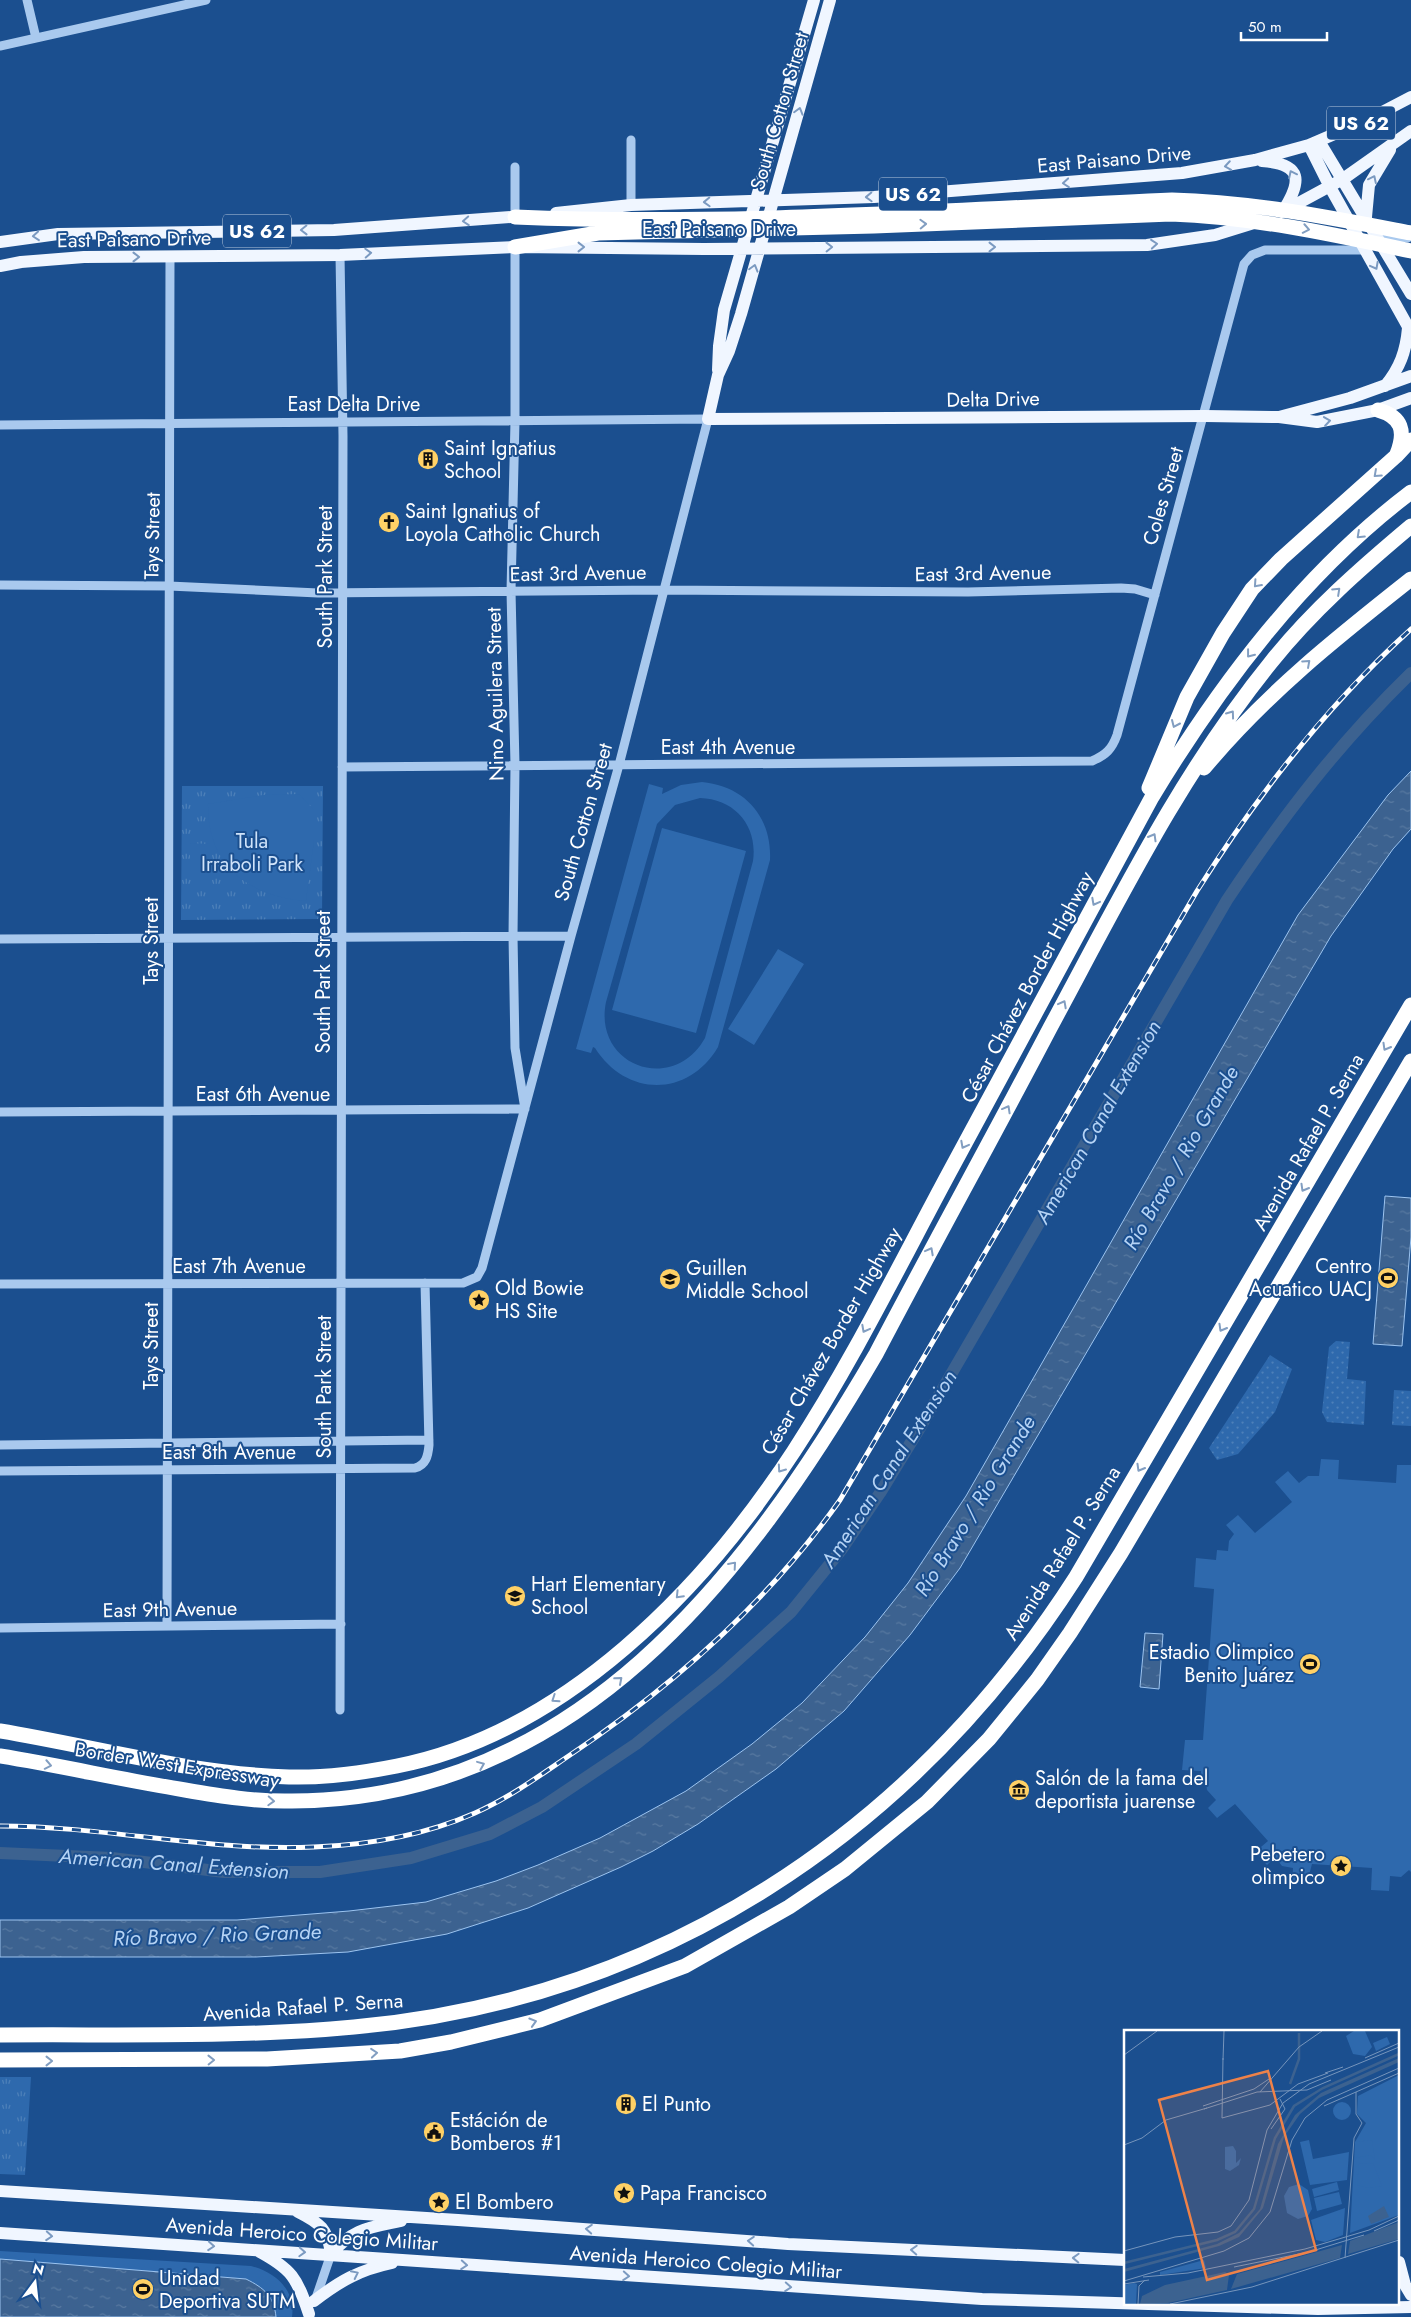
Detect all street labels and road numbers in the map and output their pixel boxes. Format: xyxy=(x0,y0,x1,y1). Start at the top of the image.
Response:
street label: South Cotton Street xyxy=(743,29,816,193)
road number: US 62 xyxy=(1327,106,1395,140)
street label: East Paisano Drive xyxy=(1036,138,1192,181)
road number: US 62 xyxy=(879,178,947,210)
road number: US 62 xyxy=(223,215,291,248)
street label: East Paisano Drive xyxy=(642,215,796,244)
street label: East Paisano Drive xyxy=(57,224,211,255)
street label: Delta Drive xyxy=(946,384,1040,415)
street label: East Delta Drive xyxy=(288,390,420,419)
street label: Coles Street xyxy=(1136,443,1191,549)
street label: Tays Street xyxy=(137,492,168,580)
street label: South Park Street xyxy=(311,505,340,649)
street label: East 3rd Avenue xyxy=(509,558,647,589)
street label: East 3rd Avenue xyxy=(914,558,1052,589)
street label: Nino Aguilera Street xyxy=(479,607,512,781)
street label: East 4th Avenue xyxy=(661,733,795,762)
street label: South Cotton Street xyxy=(547,740,620,904)
street label: César Chávez Border Highway xyxy=(954,866,1101,1108)
street label: Tays Street xyxy=(137,897,166,985)
street label: South Park Street xyxy=(309,910,338,1054)
street label: Avenida Rafael P. Serna xyxy=(1246,1048,1371,1236)
street label: East 6th Avenue xyxy=(196,1080,330,1109)
street label: César Chávez Border Highway xyxy=(754,1222,909,1461)
street label: East 7th Avenue xyxy=(172,1252,306,1281)
street label: Tays Street xyxy=(137,1302,166,1390)
street label: South Park Street xyxy=(310,1315,339,1459)
street label: East 8th Avenue xyxy=(162,1438,296,1467)
street label: Avenida Rafael P. Serna xyxy=(997,1461,1128,1646)
street label: East 9th Avenue xyxy=(102,1594,238,1625)
street label: Border West Expressway xyxy=(73,1735,281,1796)
street label: Avenida Rafael P. Serna xyxy=(202,1986,404,2029)
street label: Avenida Heroico Colegio Militar xyxy=(165,2211,439,2258)
street label: Avenida Heroico Colegio Militar xyxy=(569,2239,843,2286)

